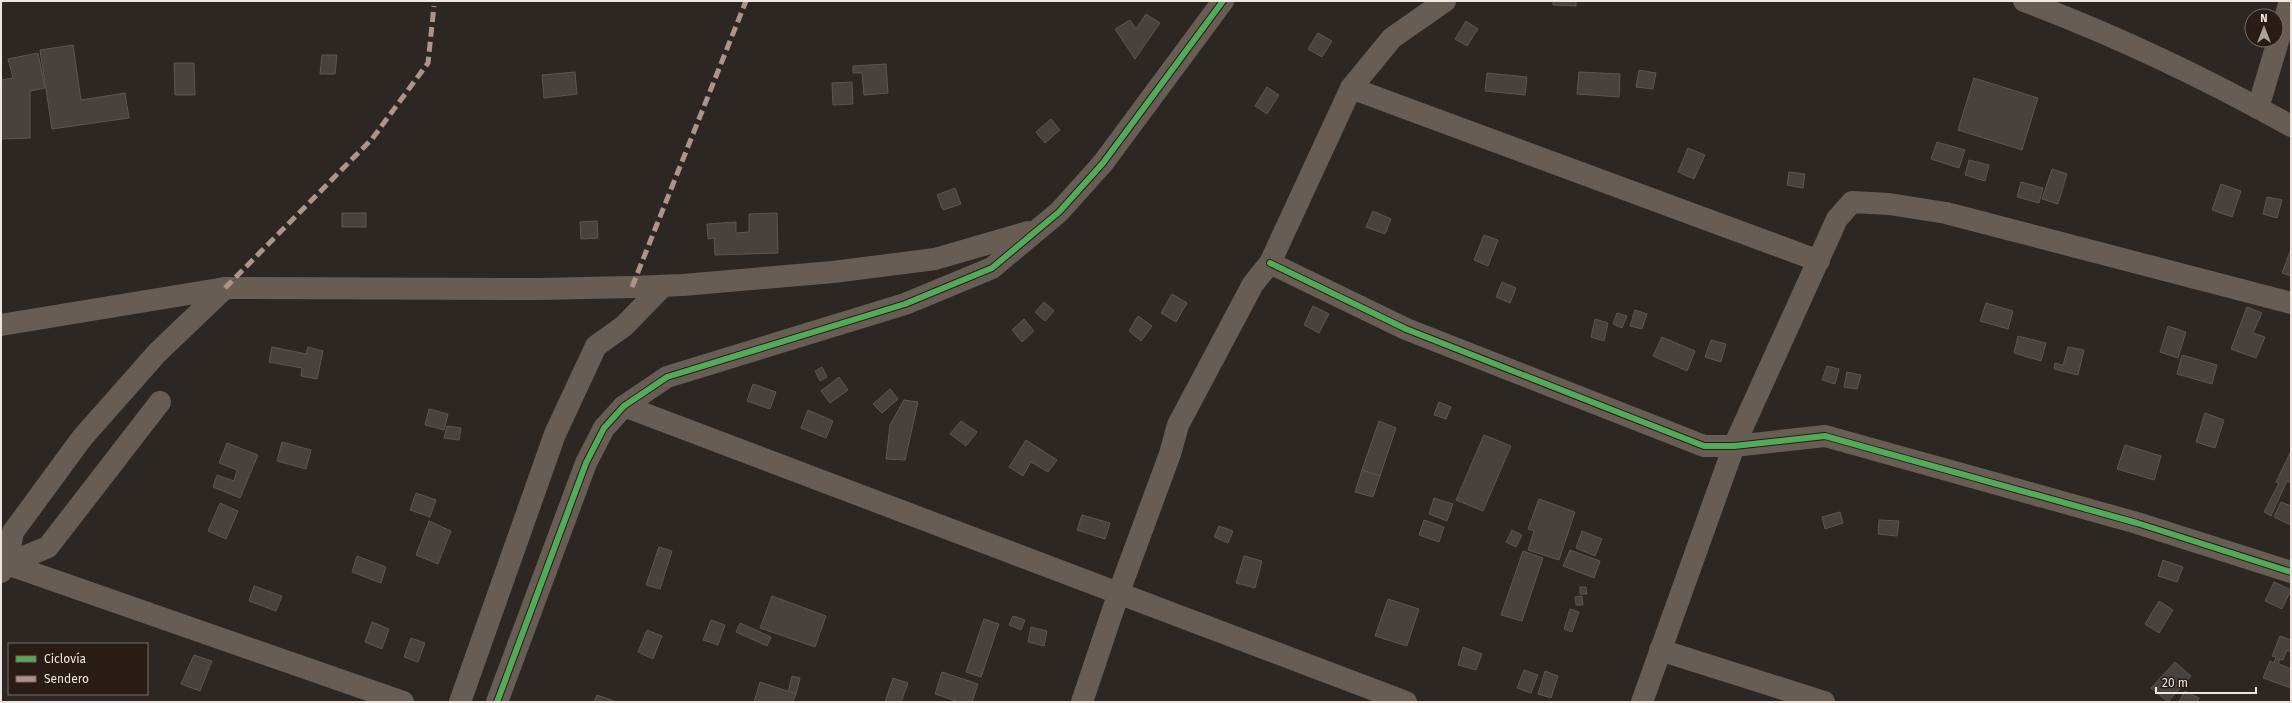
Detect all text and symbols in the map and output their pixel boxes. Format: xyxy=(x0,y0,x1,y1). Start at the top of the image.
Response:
north arrow xyxy=(2244,8,2284,48)
text: N xyxy=(2260,12,2268,25)
legend xyxy=(8,643,148,695)
text: Ciclovía xyxy=(44,652,86,666)
scale bar xyxy=(2156,669,2256,695)
text: Sendero xyxy=(44,672,89,686)
text: 20 m xyxy=(2162,676,2188,690)

